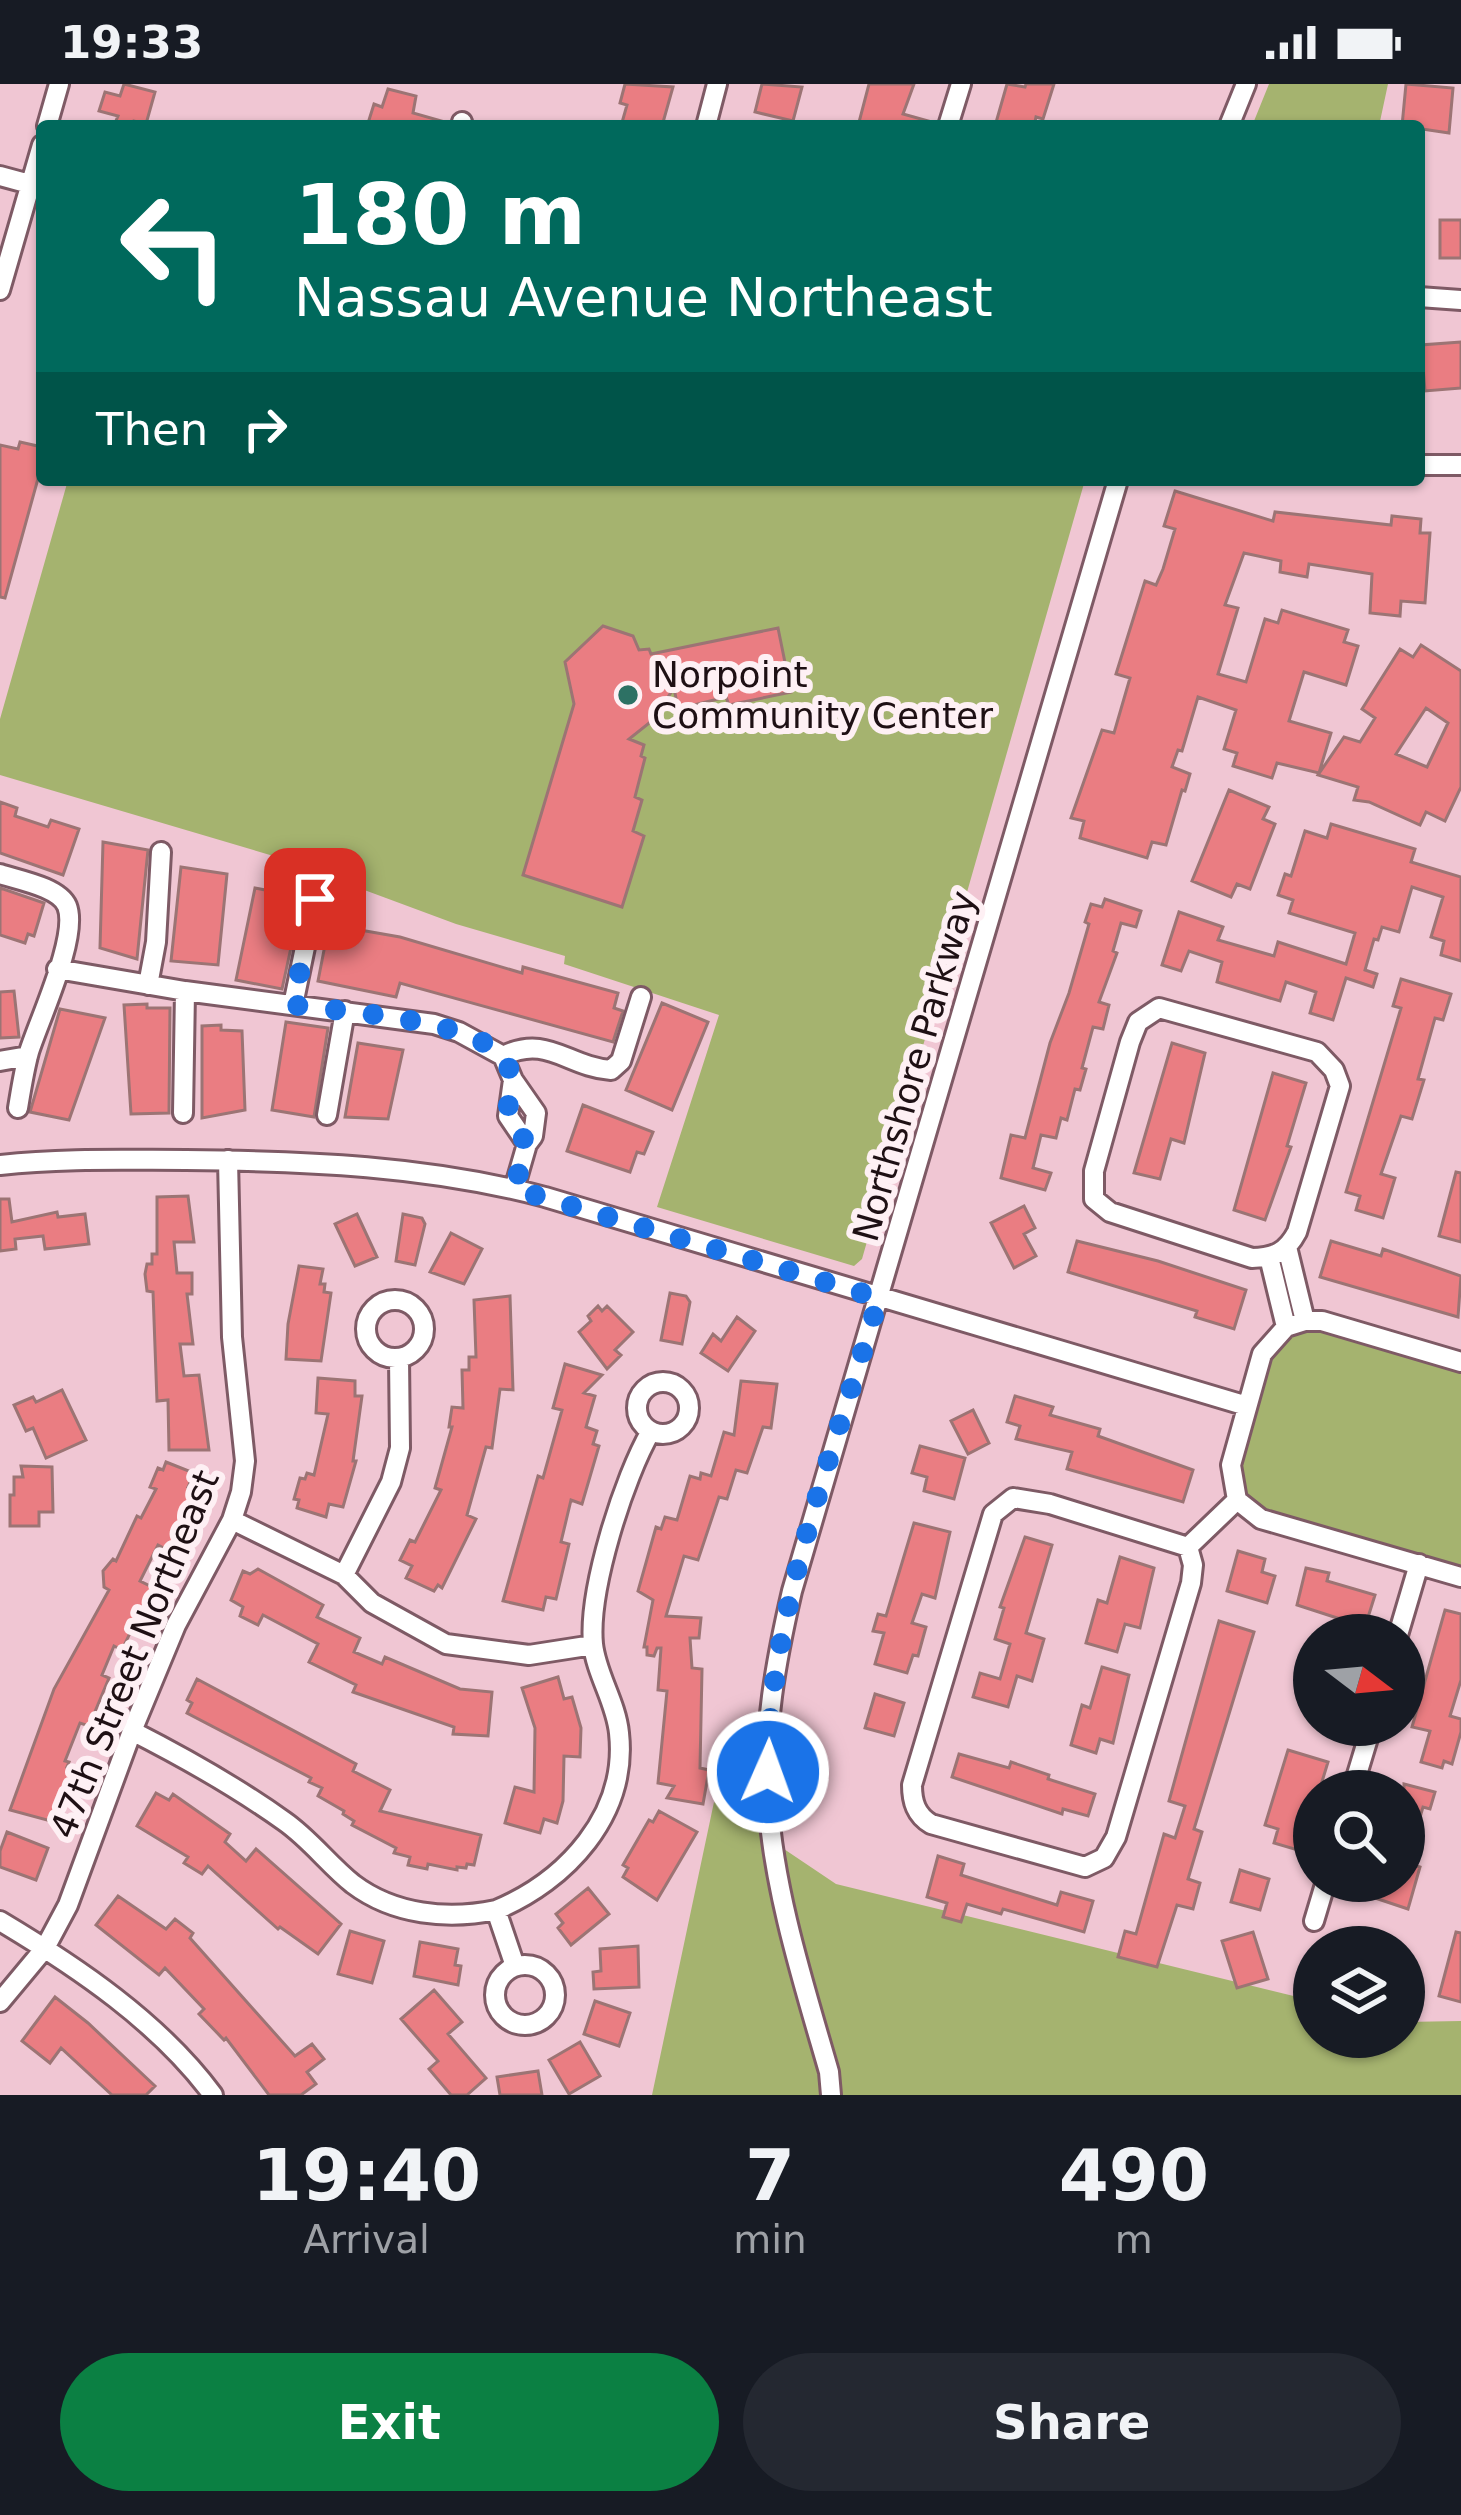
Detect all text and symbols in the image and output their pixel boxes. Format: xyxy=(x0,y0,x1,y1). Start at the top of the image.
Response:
text: 19:33 xyxy=(60,16,203,69)
text: 180 m xyxy=(294,166,586,264)
icon: left xyxy=(96,168,252,324)
text: Nassau Avenue Northeast xyxy=(294,266,993,329)
icon: right xyxy=(232,396,298,462)
text: Then xyxy=(96,403,208,456)
place label: Norpoint Community Center xyxy=(652,654,993,736)
marker: Norpoint Community Center xyxy=(615,682,641,708)
pin xyxy=(264,848,366,950)
icon: arrive xyxy=(282,866,348,932)
street label: Northshore Parkway xyxy=(845,886,984,1246)
street label: 47th Street Northeast xyxy=(42,1464,227,1844)
north arrow xyxy=(1293,1614,1425,1746)
map controls xyxy=(1293,1614,1425,2058)
position arrow xyxy=(705,1709,831,1835)
button: search xyxy=(1293,1770,1425,1902)
button: layers xyxy=(1293,1926,1425,2058)
text: 19:40 xyxy=(252,2133,481,2217)
text: 7 xyxy=(745,2133,795,2217)
text: 490 xyxy=(1059,2133,1209,2217)
text: Arrival xyxy=(303,2217,430,2262)
text: min xyxy=(733,2217,807,2262)
text: m xyxy=(1115,2217,1153,2262)
button: Exit xyxy=(60,2353,719,2491)
button: Share xyxy=(743,2353,1401,2491)

